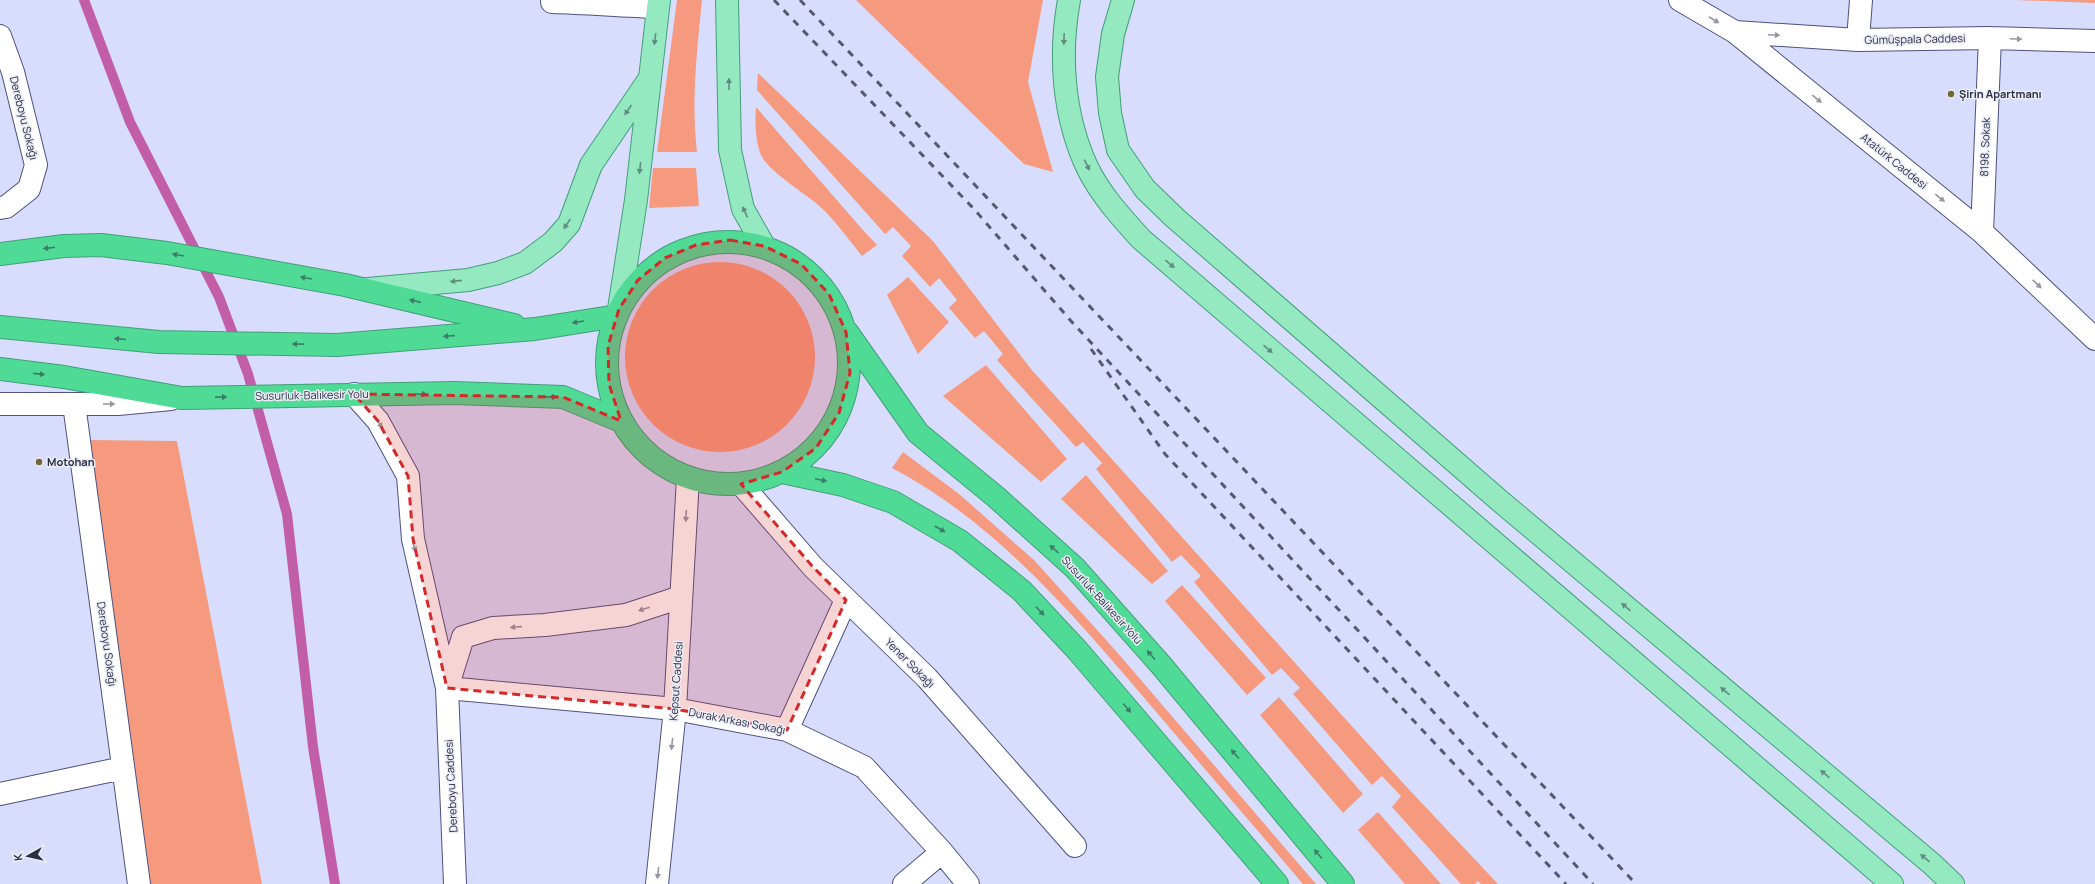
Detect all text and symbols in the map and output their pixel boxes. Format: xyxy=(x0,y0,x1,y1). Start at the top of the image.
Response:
one-way arrow xyxy=(1708,16,1720,23)
street label: Gümüşpala Caddesi xyxy=(1864,30,1966,47)
one-way arrow xyxy=(1768,31,1780,38)
one-way arrow xyxy=(651,33,658,45)
one-way arrow xyxy=(1060,33,1067,45)
one-way arrow xyxy=(2010,35,2022,42)
street label: Dereboyu Sokağı xyxy=(7,75,42,161)
one-way arrow xyxy=(726,77,732,90)
place label: Şirin Apartmanı xyxy=(1959,86,2042,101)
marker: Şirin Apartmanı xyxy=(1946,89,1956,99)
one-way arrow xyxy=(1811,94,1822,103)
one-way arrow xyxy=(624,105,632,116)
street label: 8198. Sokak xyxy=(1976,117,1993,177)
street label: Atatürk Caddesi xyxy=(1858,129,1931,192)
one-way arrow xyxy=(1084,160,1090,171)
one-way arrow xyxy=(636,162,643,174)
one-way arrow xyxy=(1935,193,1945,202)
one-way arrow xyxy=(742,206,748,217)
one-way arrow xyxy=(564,218,571,230)
one-way arrow xyxy=(43,245,55,251)
one-way arrow xyxy=(172,251,185,257)
one-way arrow xyxy=(1164,259,1175,268)
one-way arrow xyxy=(300,275,312,281)
one-way arrow xyxy=(450,278,462,284)
one-way arrow xyxy=(2032,279,2042,289)
one-way arrow xyxy=(409,298,421,304)
one-way arrow xyxy=(572,319,584,325)
one-way arrow xyxy=(443,332,455,339)
one-way arrow xyxy=(114,335,126,342)
one-way arrow xyxy=(291,341,304,347)
one-way arrow xyxy=(1263,344,1273,353)
one-way arrow xyxy=(33,370,45,377)
street label: Susurluk-Balıkesir Yolu xyxy=(255,386,369,403)
one-way arrow xyxy=(415,390,427,397)
one-way arrow xyxy=(215,394,228,400)
one-way arrow xyxy=(545,394,558,400)
one-way arrow xyxy=(103,401,116,407)
one-way arrow xyxy=(375,418,383,429)
place label: Motohan xyxy=(47,454,95,469)
marker: Motohan xyxy=(34,457,44,467)
one-way arrow xyxy=(814,477,827,483)
one-way arrow xyxy=(682,510,689,523)
one-way arrow xyxy=(934,526,946,533)
one-way arrow xyxy=(412,540,418,552)
one-way arrow xyxy=(1049,544,1059,554)
street label: Susurluk-Balıkesir Yolu xyxy=(1059,552,1146,647)
street label: Dereboyu Sokağı xyxy=(94,601,121,687)
one-way arrow xyxy=(1621,602,1631,611)
one-way arrow xyxy=(638,606,650,612)
one-way arrow xyxy=(1036,606,1045,616)
one-way arrow xyxy=(510,623,522,630)
street label: Yener Sokağı xyxy=(882,635,938,691)
street label: Kepsut Caddesi xyxy=(665,641,686,721)
one-way arrow xyxy=(1147,649,1156,660)
one-way arrow xyxy=(1720,686,1731,695)
one-way arrow xyxy=(1122,702,1131,713)
street label: Durak Arkası Sokağı xyxy=(687,704,787,737)
one-way arrow xyxy=(668,738,675,750)
street label: Dereboyu Caddesi xyxy=(441,739,460,833)
one-way arrow xyxy=(1230,749,1239,760)
one-way arrow xyxy=(1820,770,1830,779)
north arrow xyxy=(8,836,48,876)
one-way arrow xyxy=(1314,849,1323,859)
text: K xyxy=(10,852,26,862)
one-way arrow xyxy=(1919,853,1930,862)
one-way arrow xyxy=(655,867,661,879)

